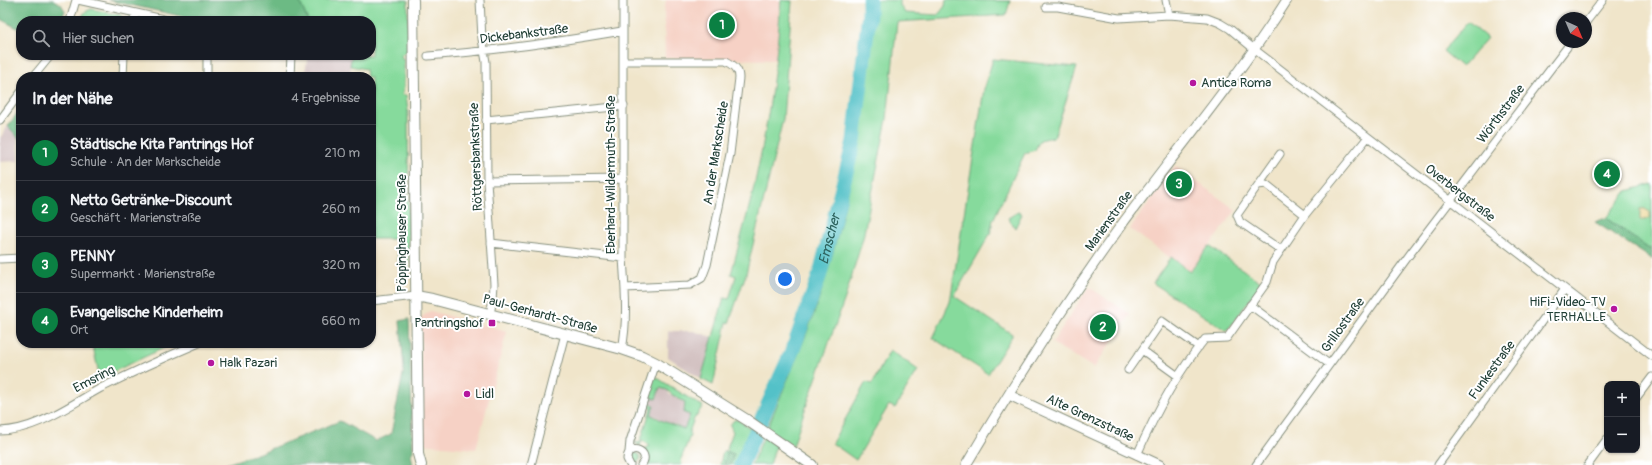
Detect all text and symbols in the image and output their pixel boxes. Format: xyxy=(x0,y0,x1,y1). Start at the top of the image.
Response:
pin: 1 xyxy=(709,10,735,40)
north arrow xyxy=(1556,12,1592,48)
search box xyxy=(16,16,376,60)
street label: Dickebankstraße xyxy=(479,21,570,47)
icon: search xyxy=(30,27,52,49)
text: Hier suchen xyxy=(62,29,134,48)
place label: Antica Roma xyxy=(1201,75,1271,91)
marker: Antica Roma xyxy=(1188,78,1198,88)
street label: Wörthstraße xyxy=(1474,81,1529,147)
text: In der Nähe xyxy=(32,88,113,109)
text: 4 Ergebnisse xyxy=(291,90,360,106)
street label: Eberhard-Wildermuth-Straße xyxy=(603,95,619,254)
street label: An der Markscheide xyxy=(700,100,732,206)
street label: Röttgersbankstraße xyxy=(466,102,486,212)
text: Städtische Kita Pantrings Hof xyxy=(70,135,254,154)
text: 1 xyxy=(42,145,48,161)
text: 210 m xyxy=(324,145,360,161)
text: Schule · An der Markscheide xyxy=(70,154,221,170)
pin: 4 xyxy=(1594,159,1620,189)
street label: Overbergstraße xyxy=(1422,161,1499,226)
pin: 3 xyxy=(1166,169,1192,199)
street label: Pöppinghauser Straße xyxy=(394,173,410,292)
street label: Marienstraße xyxy=(1082,187,1137,254)
text: Netto Getränke-Discount xyxy=(70,191,232,210)
text: 2 xyxy=(41,201,49,217)
text: 260 m xyxy=(322,201,360,217)
text: Geschäft · Marienstraße xyxy=(70,210,201,226)
water label: Emscher xyxy=(814,210,844,266)
text: PENNY xyxy=(70,247,115,266)
text: 3 xyxy=(41,257,49,273)
text: 320 m xyxy=(322,257,360,273)
text: Supermarkt · Marienstraße xyxy=(70,266,215,282)
your location xyxy=(775,269,795,289)
street label: Paul-Gerhardt-Straße xyxy=(481,291,600,337)
street label: Grillostraße xyxy=(1318,294,1369,356)
place label: HiFi-Video-TV TERHALLE xyxy=(1529,294,1606,325)
text: Evangelische Kinderheim xyxy=(70,303,223,322)
marker: HiFi-Video-TV TERHALLE xyxy=(1609,304,1619,314)
pin: 2 xyxy=(1090,312,1116,342)
text: 4 xyxy=(41,313,49,329)
text: 660 m xyxy=(322,313,360,329)
place label: Pantringshof xyxy=(414,315,485,331)
marker: Pantringshof xyxy=(487,318,497,328)
text: Ort xyxy=(70,322,88,338)
street label: Funkestraße xyxy=(1465,337,1519,403)
place label: Halk Pazari xyxy=(219,355,277,371)
marker: Halk Pazari xyxy=(206,358,216,368)
street label: Emsring xyxy=(70,362,118,396)
map controls xyxy=(1604,381,1640,453)
button: + xyxy=(1604,381,1640,417)
place label: Lidl xyxy=(475,386,494,402)
marker: Lidl xyxy=(462,389,472,399)
street label: Alte Grenzstraße xyxy=(1044,391,1137,445)
button: − xyxy=(1604,417,1640,453)

